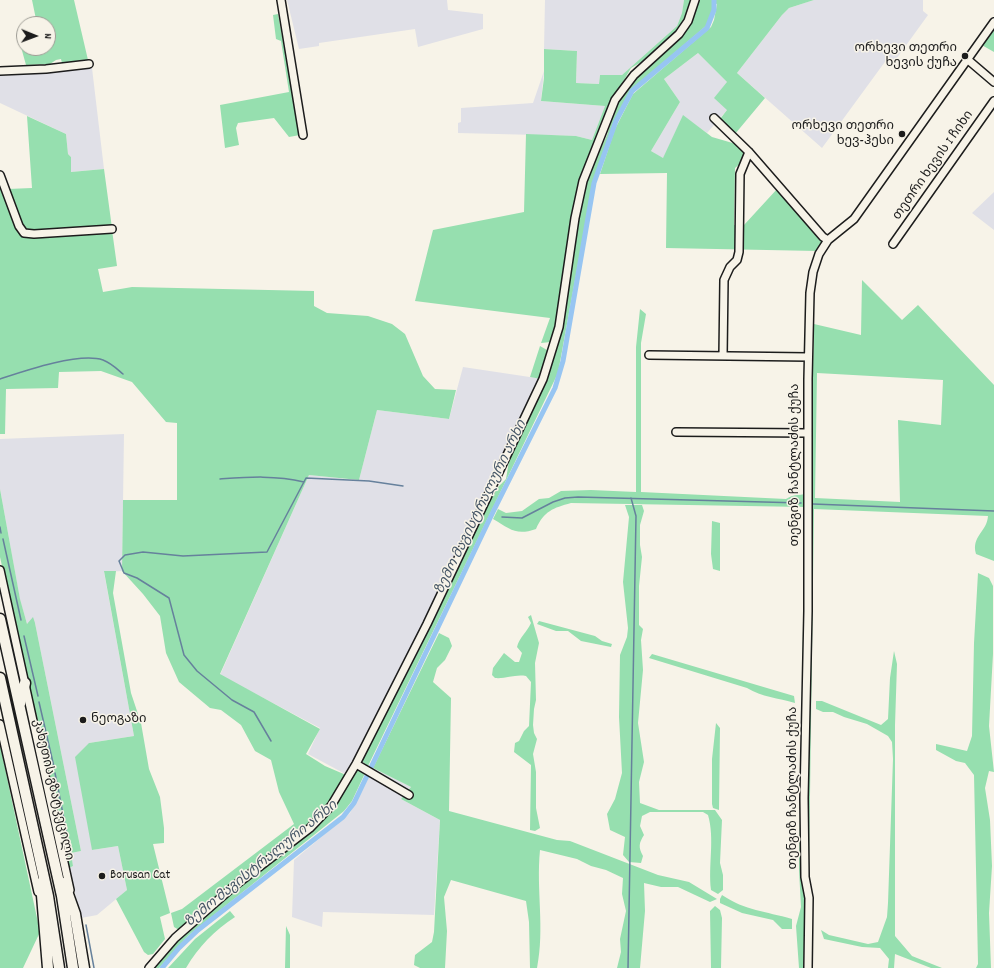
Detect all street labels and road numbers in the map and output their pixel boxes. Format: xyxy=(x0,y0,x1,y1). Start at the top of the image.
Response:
street label: თეთრი ხევის I ჩიხი xyxy=(890,108,978,224)
street label: თენგიზ ჩანტლაძის ქუჩა xyxy=(788,384,804,546)
street label: თენგიზ ჩანტლაძის ქუჩა xyxy=(786,707,802,869)
street label: კახეთის გზატკეცილი xyxy=(28,718,76,862)

